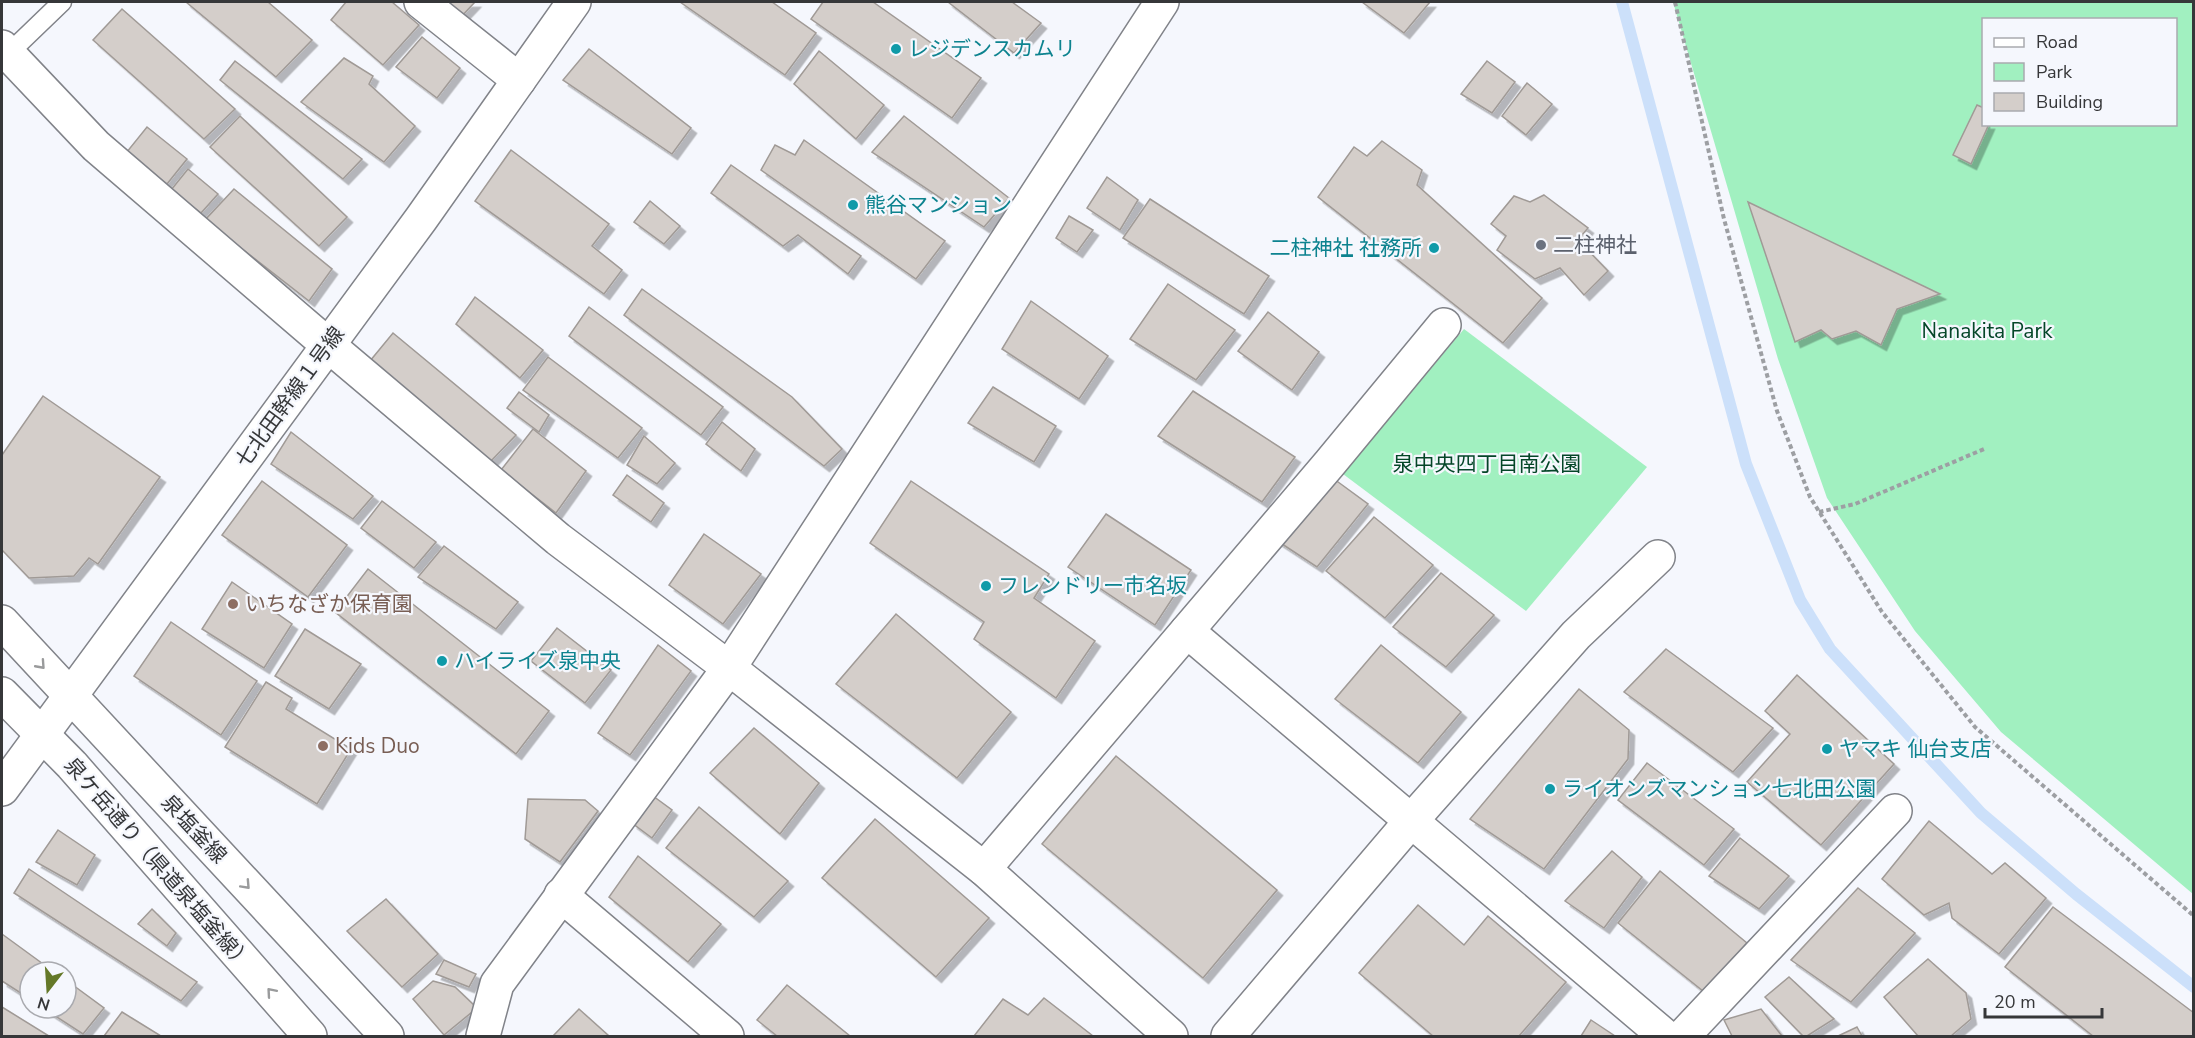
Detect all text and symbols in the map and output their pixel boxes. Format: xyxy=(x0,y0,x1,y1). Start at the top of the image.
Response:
legend xyxy=(1982,18,2177,126)
text: Road xyxy=(2036,30,2078,54)
place label: レジデンスカムリ xyxy=(908,35,1076,63)
marker: レジデンスカムリ xyxy=(889,42,903,56)
text: Park xyxy=(2036,60,2073,84)
text: Building xyxy=(2036,90,2103,114)
place label: 熊谷マンション xyxy=(865,191,1012,219)
marker: 熊谷マンション xyxy=(846,198,860,212)
place label: 二柱神社 xyxy=(1553,231,1637,259)
place label: 二柱神社 社務所 xyxy=(1270,234,1422,262)
marker: 二柱神社 xyxy=(1534,238,1548,252)
marker: 二柱神社 社務所 xyxy=(1427,241,1441,255)
park label: Nanakita Park xyxy=(1922,317,2053,345)
street label: 七北田幹線１号線 xyxy=(229,321,351,473)
park label: 泉中央四丁目南公園 xyxy=(1393,450,1582,478)
place label: フレンドリー市名坂 xyxy=(998,572,1187,600)
marker: フレンドリー市名坂 xyxy=(979,579,993,593)
place label: いちなざか保育園 xyxy=(245,590,413,618)
marker: いちなざか保育園 xyxy=(226,597,240,611)
place label: ハイライズ泉中央 xyxy=(454,647,621,675)
marker: ハイライズ泉中央 xyxy=(435,654,449,668)
one-way arrow xyxy=(34,659,45,669)
place label: Kids Duo xyxy=(335,732,420,760)
place label: ヤマキ 仙台支店 xyxy=(1839,735,1991,763)
marker: Kids Duo xyxy=(316,739,330,753)
marker: ヤマキ 仙台支店 xyxy=(1820,742,1834,756)
street label: 泉ケ岳通り（県道泉塩釜線） xyxy=(58,752,258,976)
place label: ライオンズマンション七北田公園 xyxy=(1562,775,1877,803)
marker: ライオンズマンション七北田公園 xyxy=(1543,782,1557,796)
street label: 泉塩釜線 xyxy=(155,789,233,869)
one-way arrow xyxy=(239,878,250,888)
north arrow xyxy=(18,960,78,1020)
scale bar xyxy=(1985,981,2102,1019)
one-way arrow xyxy=(267,989,278,999)
text: 20 m xyxy=(1994,990,2036,1014)
text: N xyxy=(35,991,53,1016)

